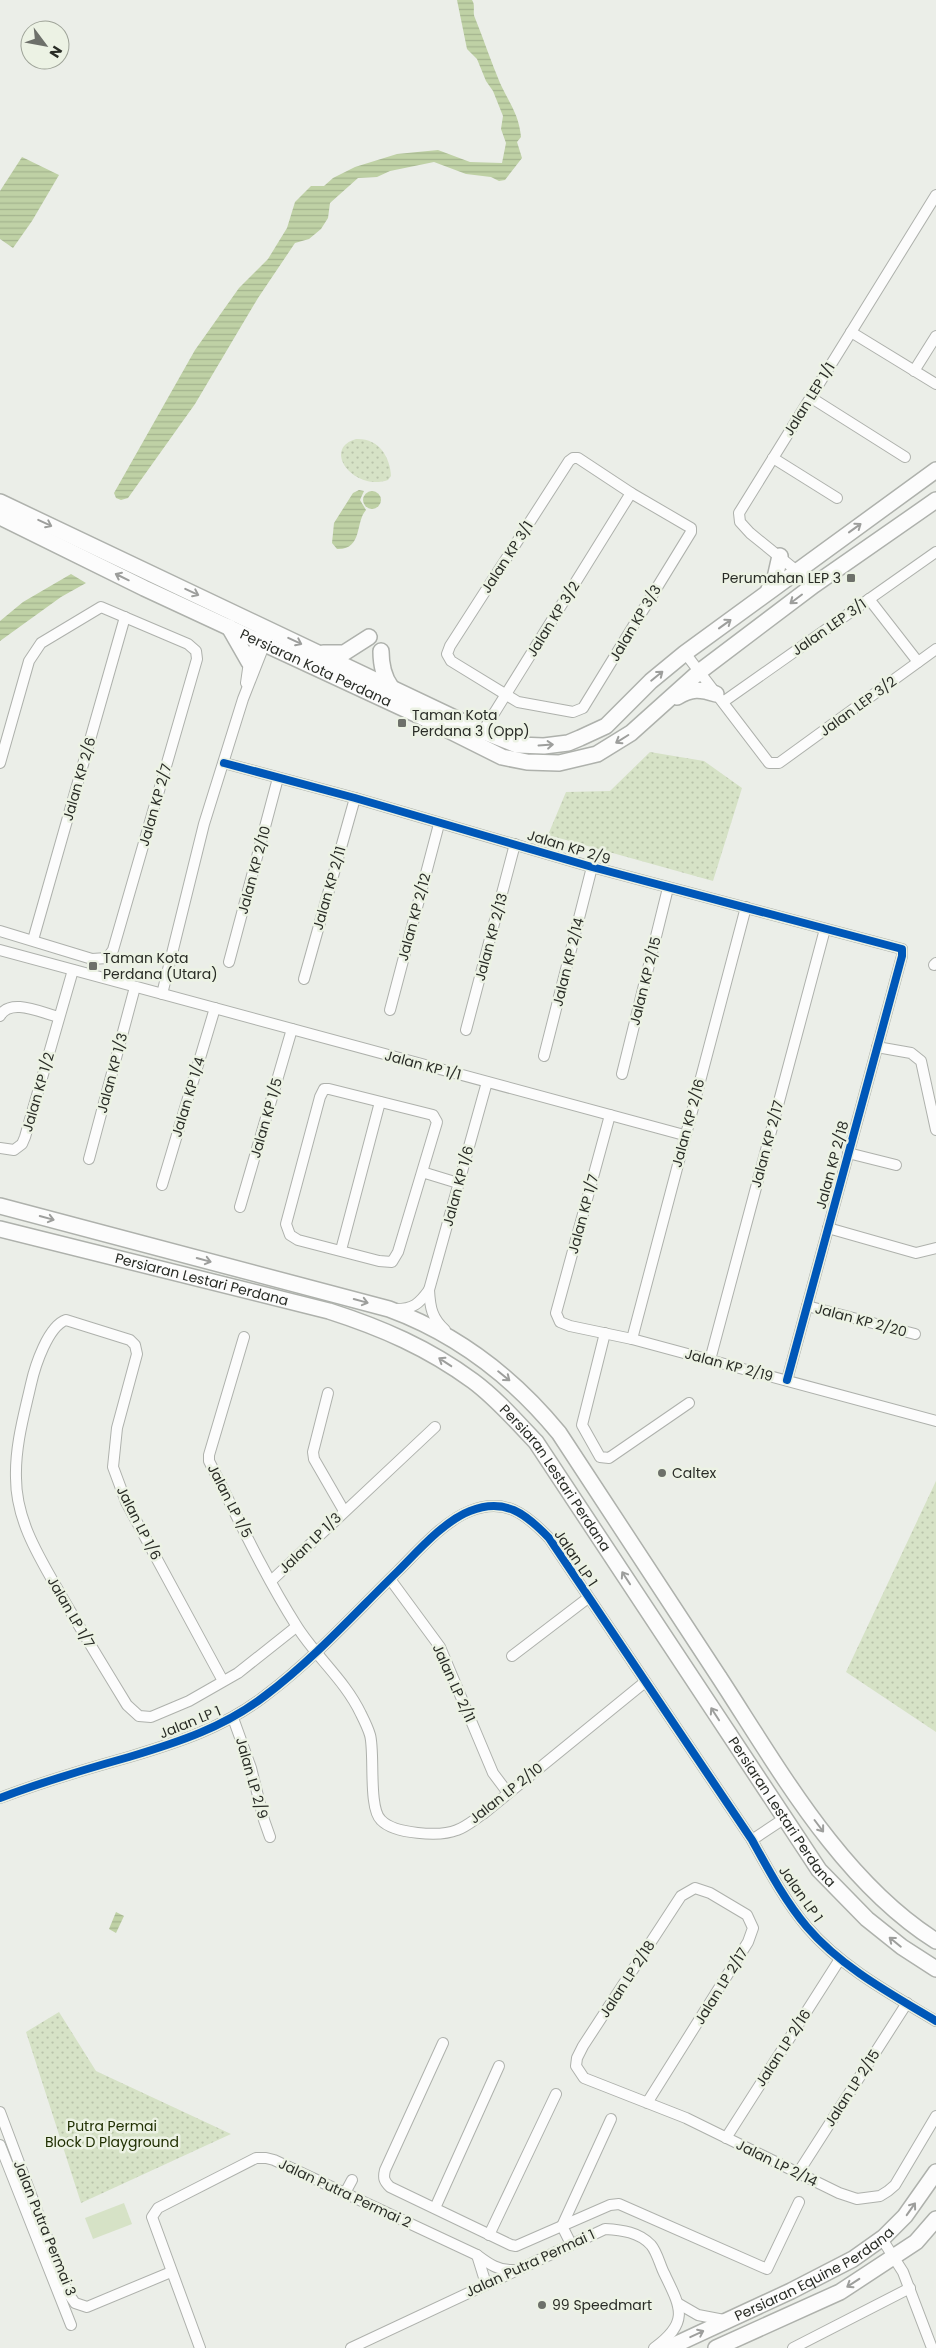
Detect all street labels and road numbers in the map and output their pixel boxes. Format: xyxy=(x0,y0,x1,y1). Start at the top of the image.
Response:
street label: Jalan LEP 1/1 xyxy=(778,358,840,440)
street label: Jalan KP 3/1 xyxy=(476,517,538,597)
street label: Jalan KP 3/2 xyxy=(522,577,584,661)
street label: Jalan KP 3/3 xyxy=(604,581,666,665)
street label: Jalan LEP 3/1 xyxy=(788,594,870,660)
street label: Persiaran Kota Perdana xyxy=(237,624,395,711)
street label: Jalan LEP 3/2 xyxy=(816,671,900,741)
street label: Jalan KP 2/6 xyxy=(57,735,101,823)
street label: Jalan KP 2/7 xyxy=(134,761,176,849)
street label: Jalan KP 2/10 xyxy=(233,824,275,916)
street label: Jalan KP 2/9 xyxy=(525,825,613,869)
street label: Jalan KP 2/11 xyxy=(307,844,351,932)
street label: Jalan KP 2/12 xyxy=(393,871,435,963)
street label: Jalan KP 2/13 xyxy=(470,891,512,983)
street label: Jalan KP 2/14 xyxy=(547,915,589,1008)
street label: Jalan KP 2/15 xyxy=(624,935,666,1027)
street label: Jalan KP 1/3 xyxy=(92,1031,132,1115)
street label: Jalan KP 1/1 xyxy=(383,1045,463,1085)
street label: Jalan KP 1/2 xyxy=(17,1050,59,1134)
street label: Jalan KP 1/4 xyxy=(166,1054,210,1139)
street label: Jalan KP 1/5 xyxy=(245,1076,287,1160)
street label: Jalan KP 2/16 xyxy=(667,1076,709,1169)
street label: Jalan KP 2/17 xyxy=(746,1098,788,1190)
street label: Jalan KP 2/18 xyxy=(811,1118,853,1211)
street label: Jalan KP 1/6 xyxy=(438,1143,478,1229)
street label: Jalan KP 1/7 xyxy=(563,1172,603,1256)
street label: Persiaran Lestari Perdana xyxy=(113,1248,291,1311)
street label: Jalan KP 2/20 xyxy=(813,1298,909,1342)
street label: Jalan KP 2/19 xyxy=(683,1344,775,1386)
street label: Persiaran Lestari Perdana xyxy=(495,1400,616,1555)
street label: Jalan LP 1/5 xyxy=(203,1461,257,1541)
street label: Jalan LP 1/6 xyxy=(112,1483,166,1563)
street label: Jalan LP 1/3 xyxy=(274,1508,346,1578)
street label: Jalan LP 1 xyxy=(550,1526,602,1590)
street label: Jalan LP 1/7 xyxy=(43,1573,100,1652)
street label: Jalan LP 2/11 xyxy=(428,1641,480,1725)
street label: Jalan LP 1 xyxy=(156,1701,224,1743)
street label: Persiaran Lestari Perdana xyxy=(724,1733,840,1891)
street label: Jalan LP 2/9 xyxy=(231,1735,273,1821)
street label: Jalan LP 2/10 xyxy=(465,1758,547,1828)
street label: Jalan LP 1 xyxy=(774,1862,828,1926)
street label: Jalan LP 2/18 xyxy=(595,1936,660,2022)
street label: Jalan LP 2/17 xyxy=(689,1943,753,2028)
street label: Jalan LP 2/16 xyxy=(751,2005,816,2091)
street label: Jalan LP 2/15 xyxy=(820,2045,884,2131)
street label: Jalan LP 2/14 xyxy=(733,2135,821,2191)
street label: Jalan Putra Permai 2 xyxy=(275,2153,415,2233)
street label: Jalan Putra Permai 3 xyxy=(9,2157,81,2299)
street label: Persiaran Equine Perdana xyxy=(731,2223,898,2326)
street label: Jalan Putra Permai 1 xyxy=(462,2224,598,2302)

